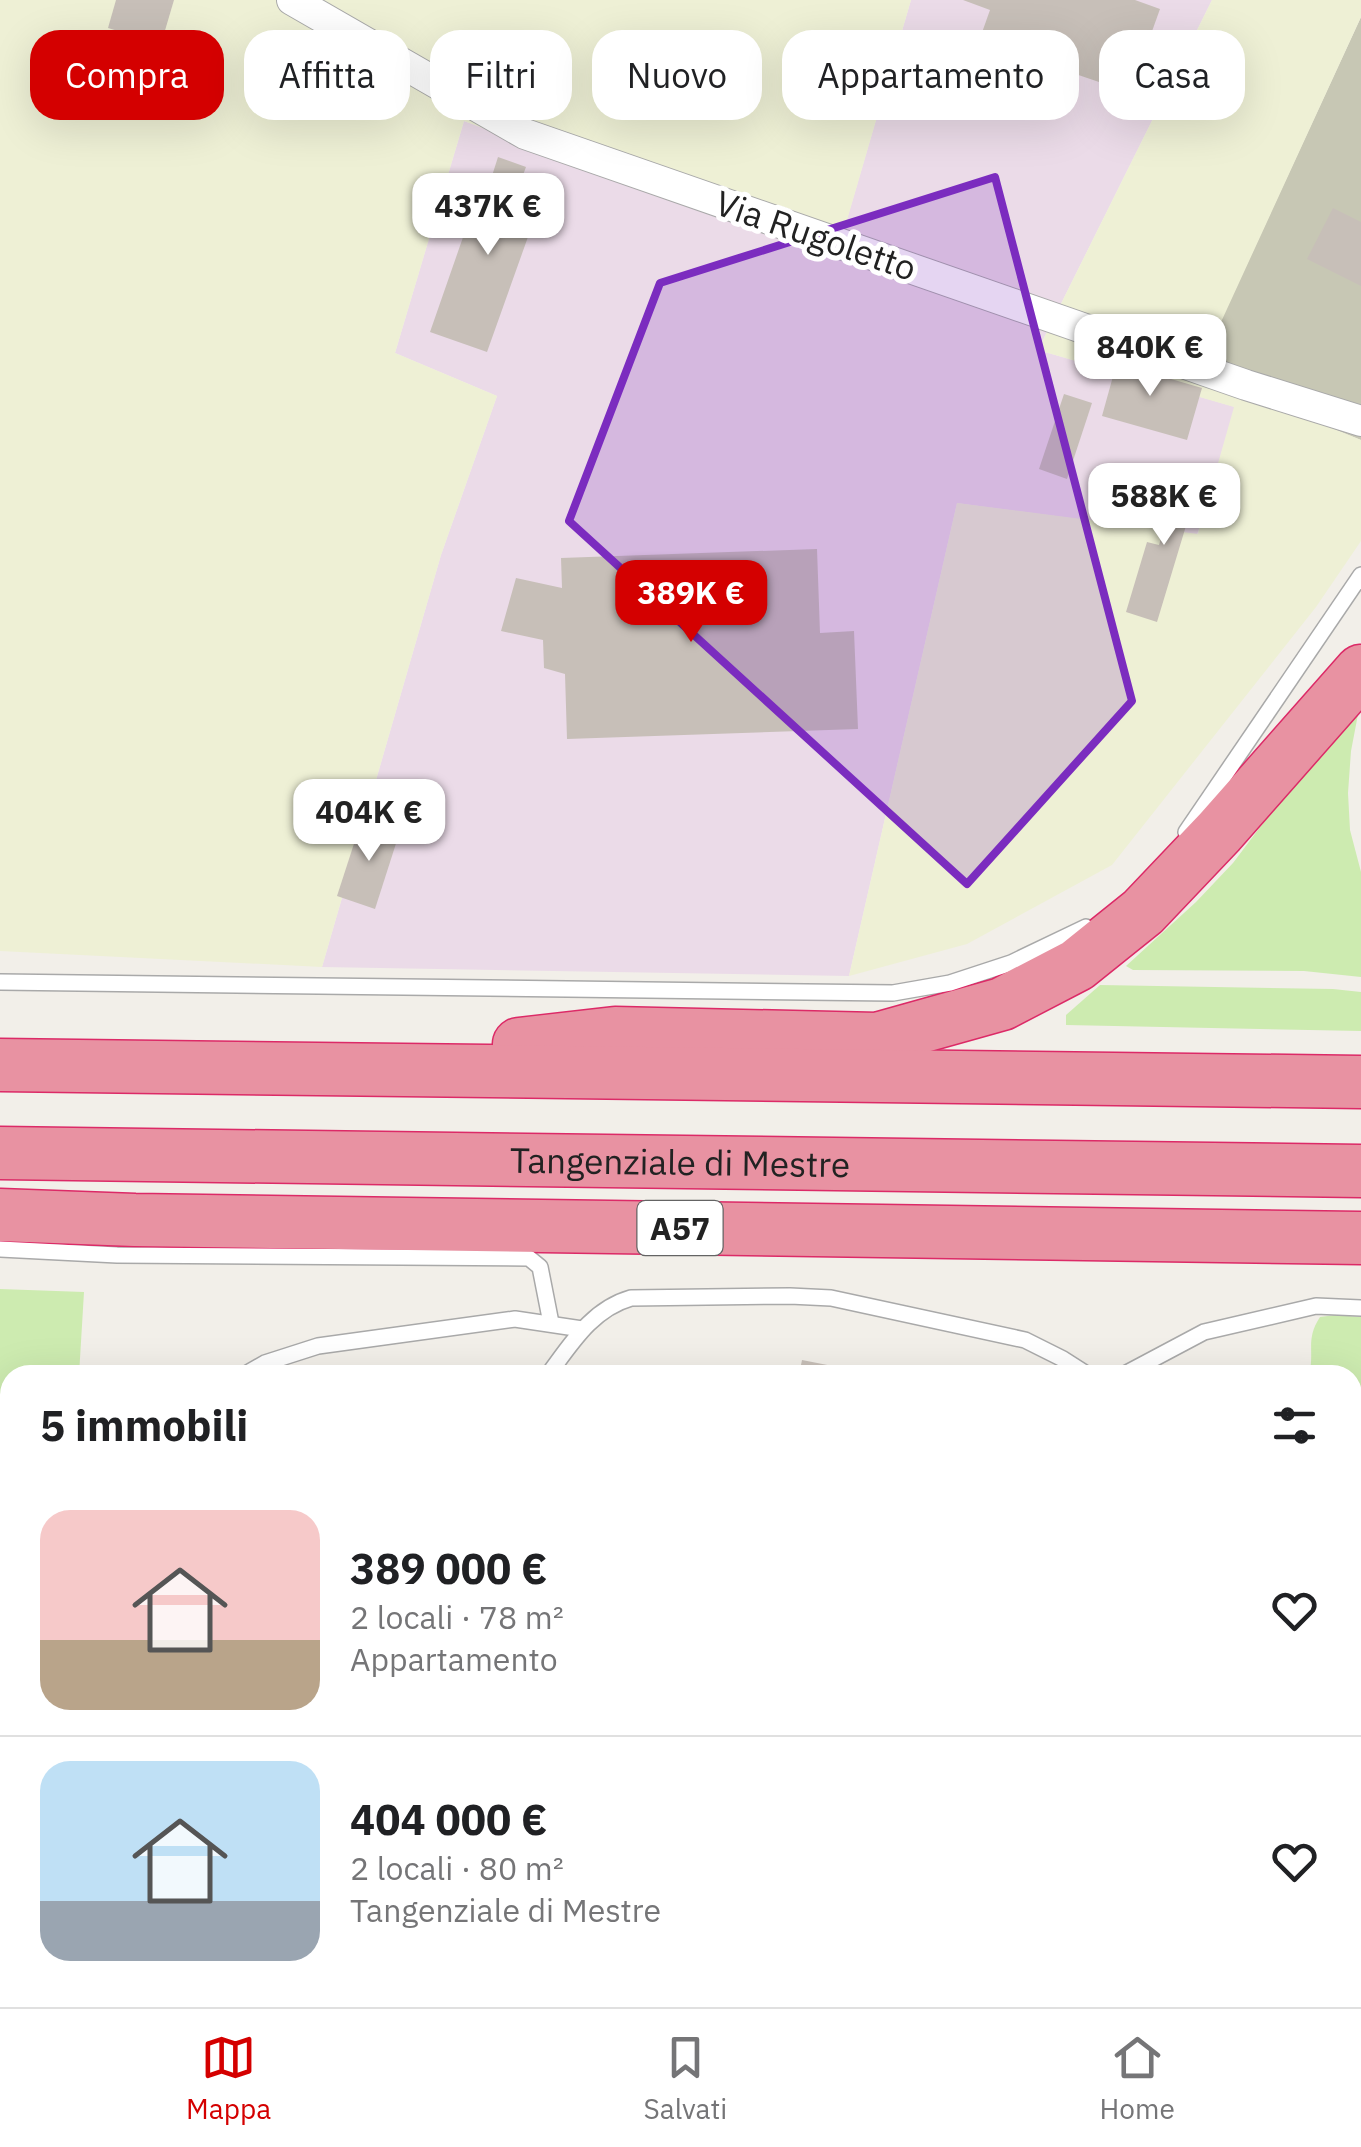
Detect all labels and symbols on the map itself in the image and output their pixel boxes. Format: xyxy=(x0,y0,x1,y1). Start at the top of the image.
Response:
pin: 437K € xyxy=(407,173,569,258)
street label: Via Rugoletto xyxy=(709,179,923,291)
pin: 840K € xyxy=(1069,314,1231,399)
pin: 588K € xyxy=(1083,463,1245,548)
pin: 389K € xyxy=(610,560,772,645)
pin: 404K € xyxy=(288,779,450,864)
street label: Tangenziale di Mestre xyxy=(510,1137,850,1187)
road number: A57 xyxy=(638,1201,722,1255)

